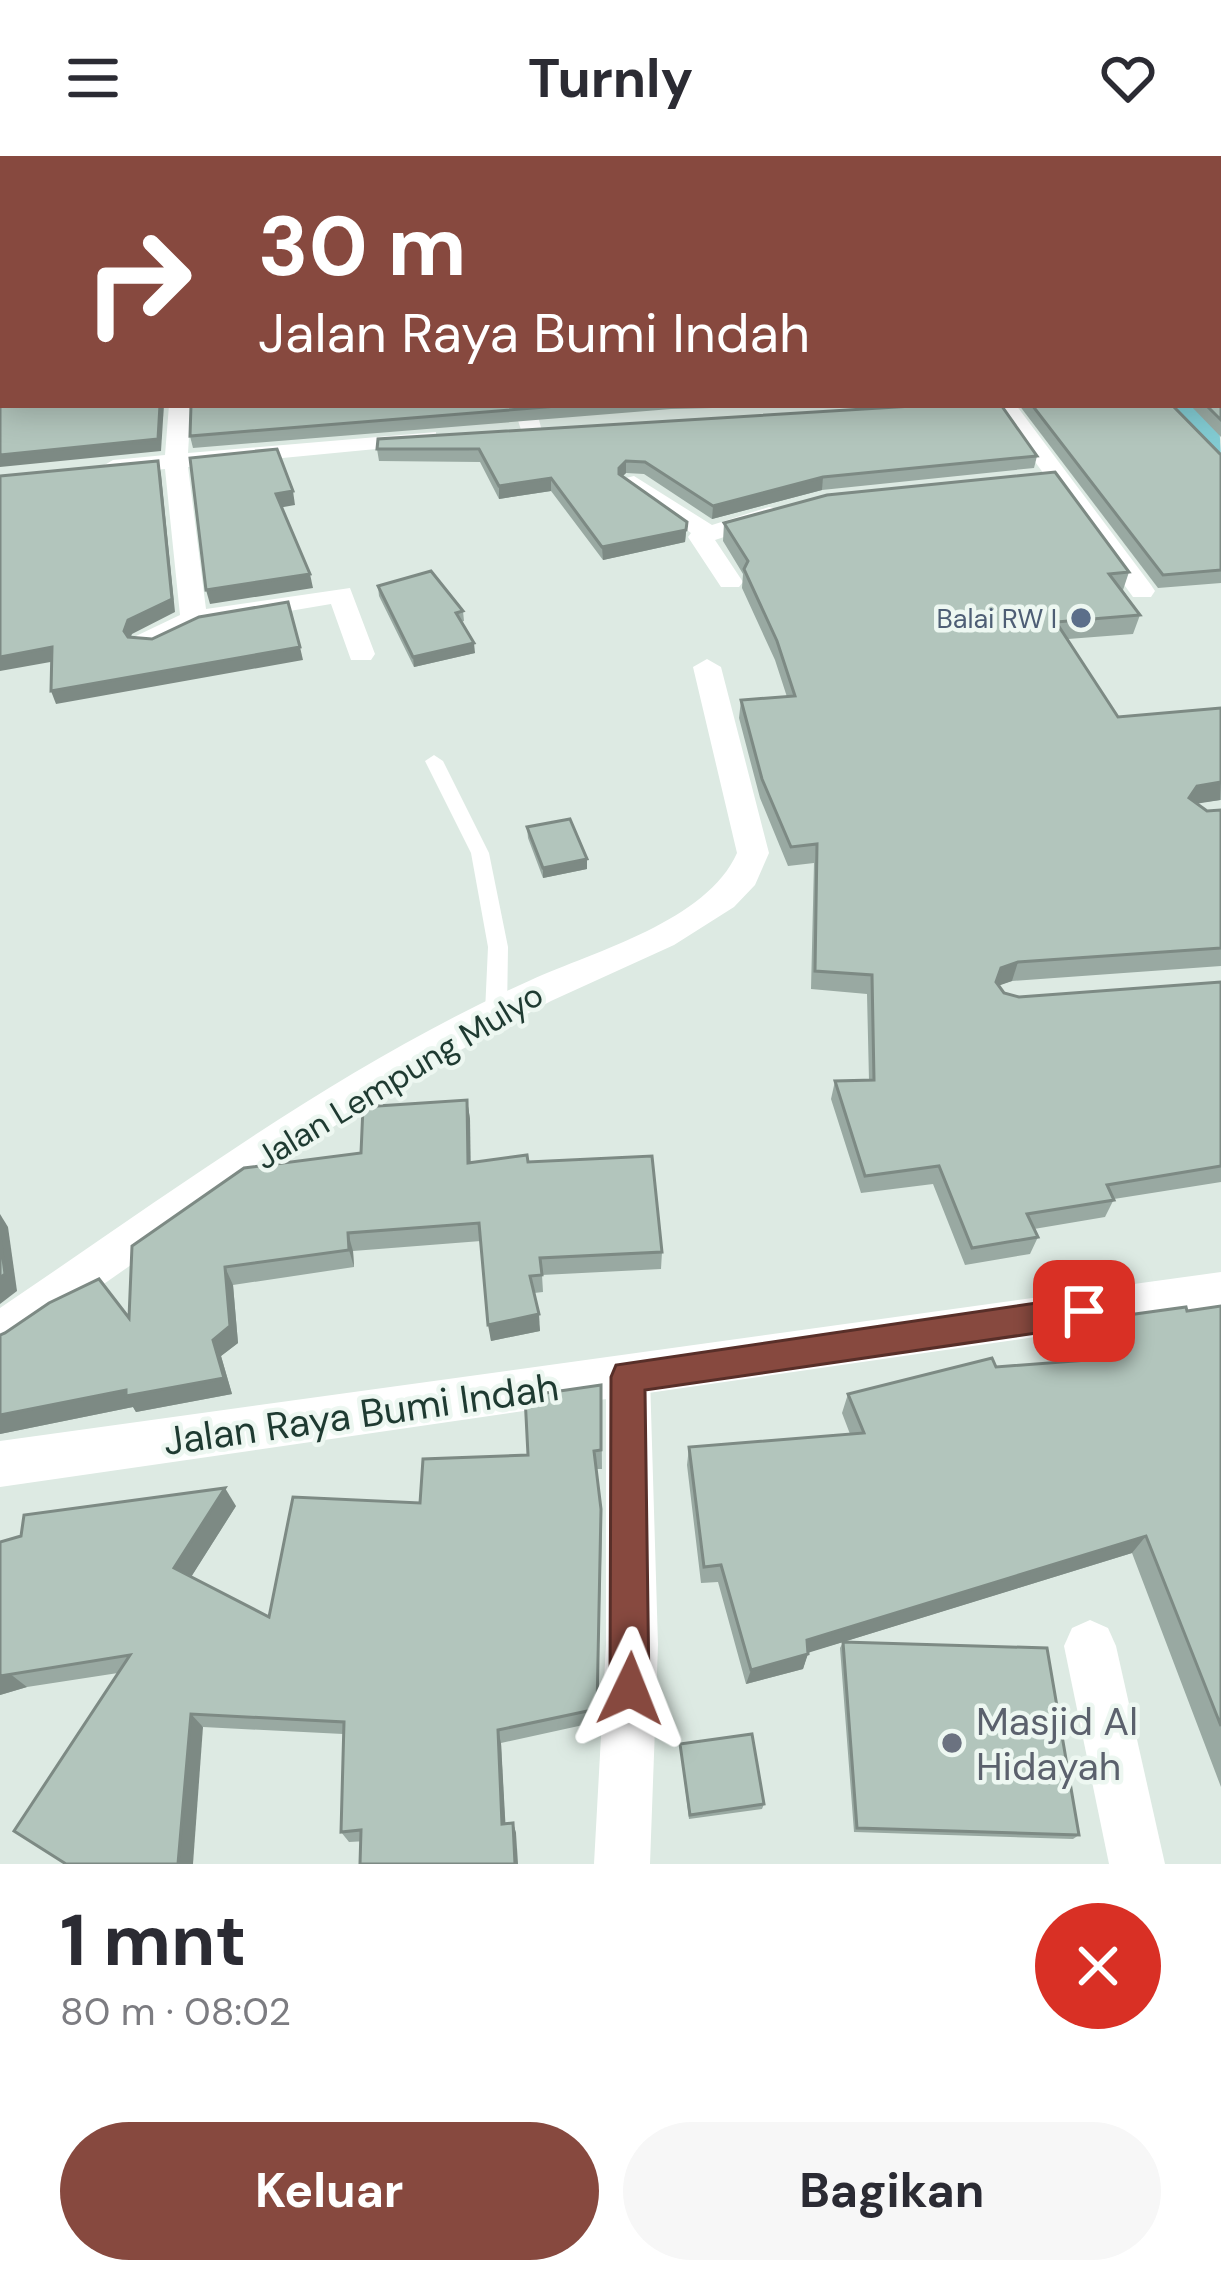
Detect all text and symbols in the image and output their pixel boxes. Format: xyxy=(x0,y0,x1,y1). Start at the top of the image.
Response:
text: Turnly xyxy=(528,43,693,114)
icon: menu xyxy=(60,45,126,111)
icon: heart xyxy=(1095,45,1161,111)
text: 30 m xyxy=(258,192,467,301)
icon: right xyxy=(60,204,216,360)
text: Jalan Raya Bumi Indah xyxy=(258,298,810,369)
place label: Balai RW I xyxy=(936,601,1057,636)
marker: Balai RW I xyxy=(1068,605,1094,631)
street label: Jalan Lempung Mulyo xyxy=(247,973,551,1179)
pin xyxy=(1033,1260,1135,1362)
icon: arrive xyxy=(1051,1278,1117,1344)
street label: Jalan Raya Bumi Indah xyxy=(160,1361,562,1467)
position arrow xyxy=(567,1626,693,1752)
place label: Masjid Al Hidayah xyxy=(976,1696,1138,1792)
marker: Masjid Al Hidayah xyxy=(939,1730,965,1756)
text: 1 mnt xyxy=(60,1894,246,1987)
button: close xyxy=(1035,1903,1161,2029)
text: 80 m · 08:02 xyxy=(60,1986,291,2037)
button: Keluar xyxy=(60,2122,599,2260)
button: Bagikan xyxy=(623,2122,1161,2260)

